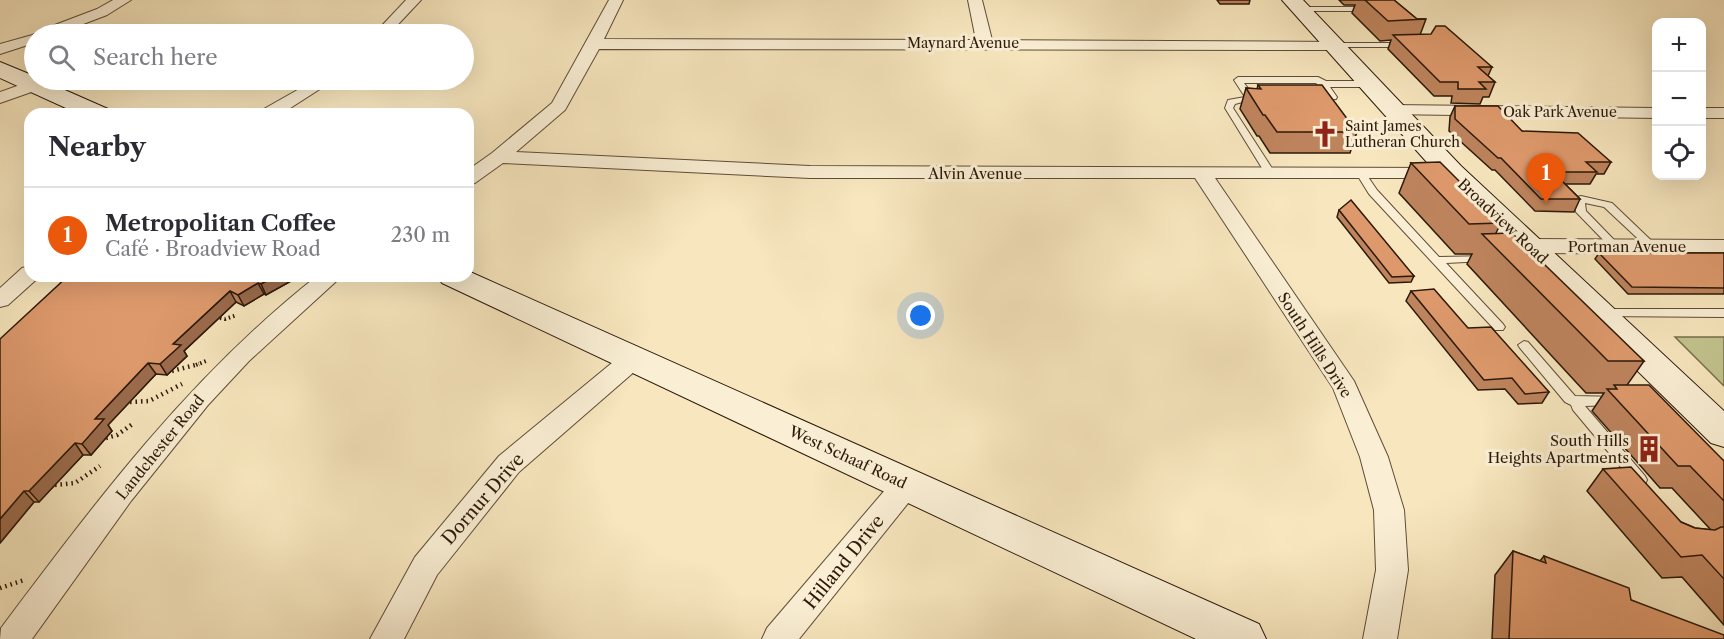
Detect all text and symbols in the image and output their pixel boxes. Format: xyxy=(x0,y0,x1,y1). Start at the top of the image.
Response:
map controls xyxy=(1652,18,1706,180)
button: + xyxy=(1652,18,1706,72)
search box xyxy=(24,24,474,90)
street label: Maynard Avenue xyxy=(907,34,1019,52)
icon: search xyxy=(45,41,78,74)
text: Search here xyxy=(93,44,218,71)
button: − xyxy=(1652,72,1706,126)
street label: Oak Park Avenue xyxy=(1503,103,1617,121)
place label: Saint James Lutheran Church xyxy=(1345,117,1460,151)
church icon: Saint James Lutheran Church xyxy=(1310,119,1340,149)
button: locate xyxy=(1652,126,1706,180)
text: Nearby xyxy=(48,131,146,163)
pin: 1 xyxy=(1526,154,1566,203)
street label: Alvin Avenue xyxy=(927,164,1022,183)
street label: Broadview Road xyxy=(1454,174,1552,268)
text: Metropolitan Coffee xyxy=(105,210,336,237)
text: 1 xyxy=(63,223,72,247)
text: 230 m xyxy=(391,223,450,247)
text: Café · Broadview Road xyxy=(105,237,321,261)
street label: Portman Avenue xyxy=(1568,237,1686,256)
street label: South Hills Drive xyxy=(1274,289,1356,401)
your location xyxy=(906,301,935,330)
street label: Landchester Road xyxy=(112,391,208,503)
street label: West Schaaf Road xyxy=(785,421,910,493)
place label: South Hills Heights Apartments xyxy=(1488,431,1629,467)
building icon: South Hills Heights Apartments xyxy=(1634,434,1664,464)
street label: Dornur Drive xyxy=(437,449,529,549)
street label: Hilland Drive xyxy=(799,510,889,614)

